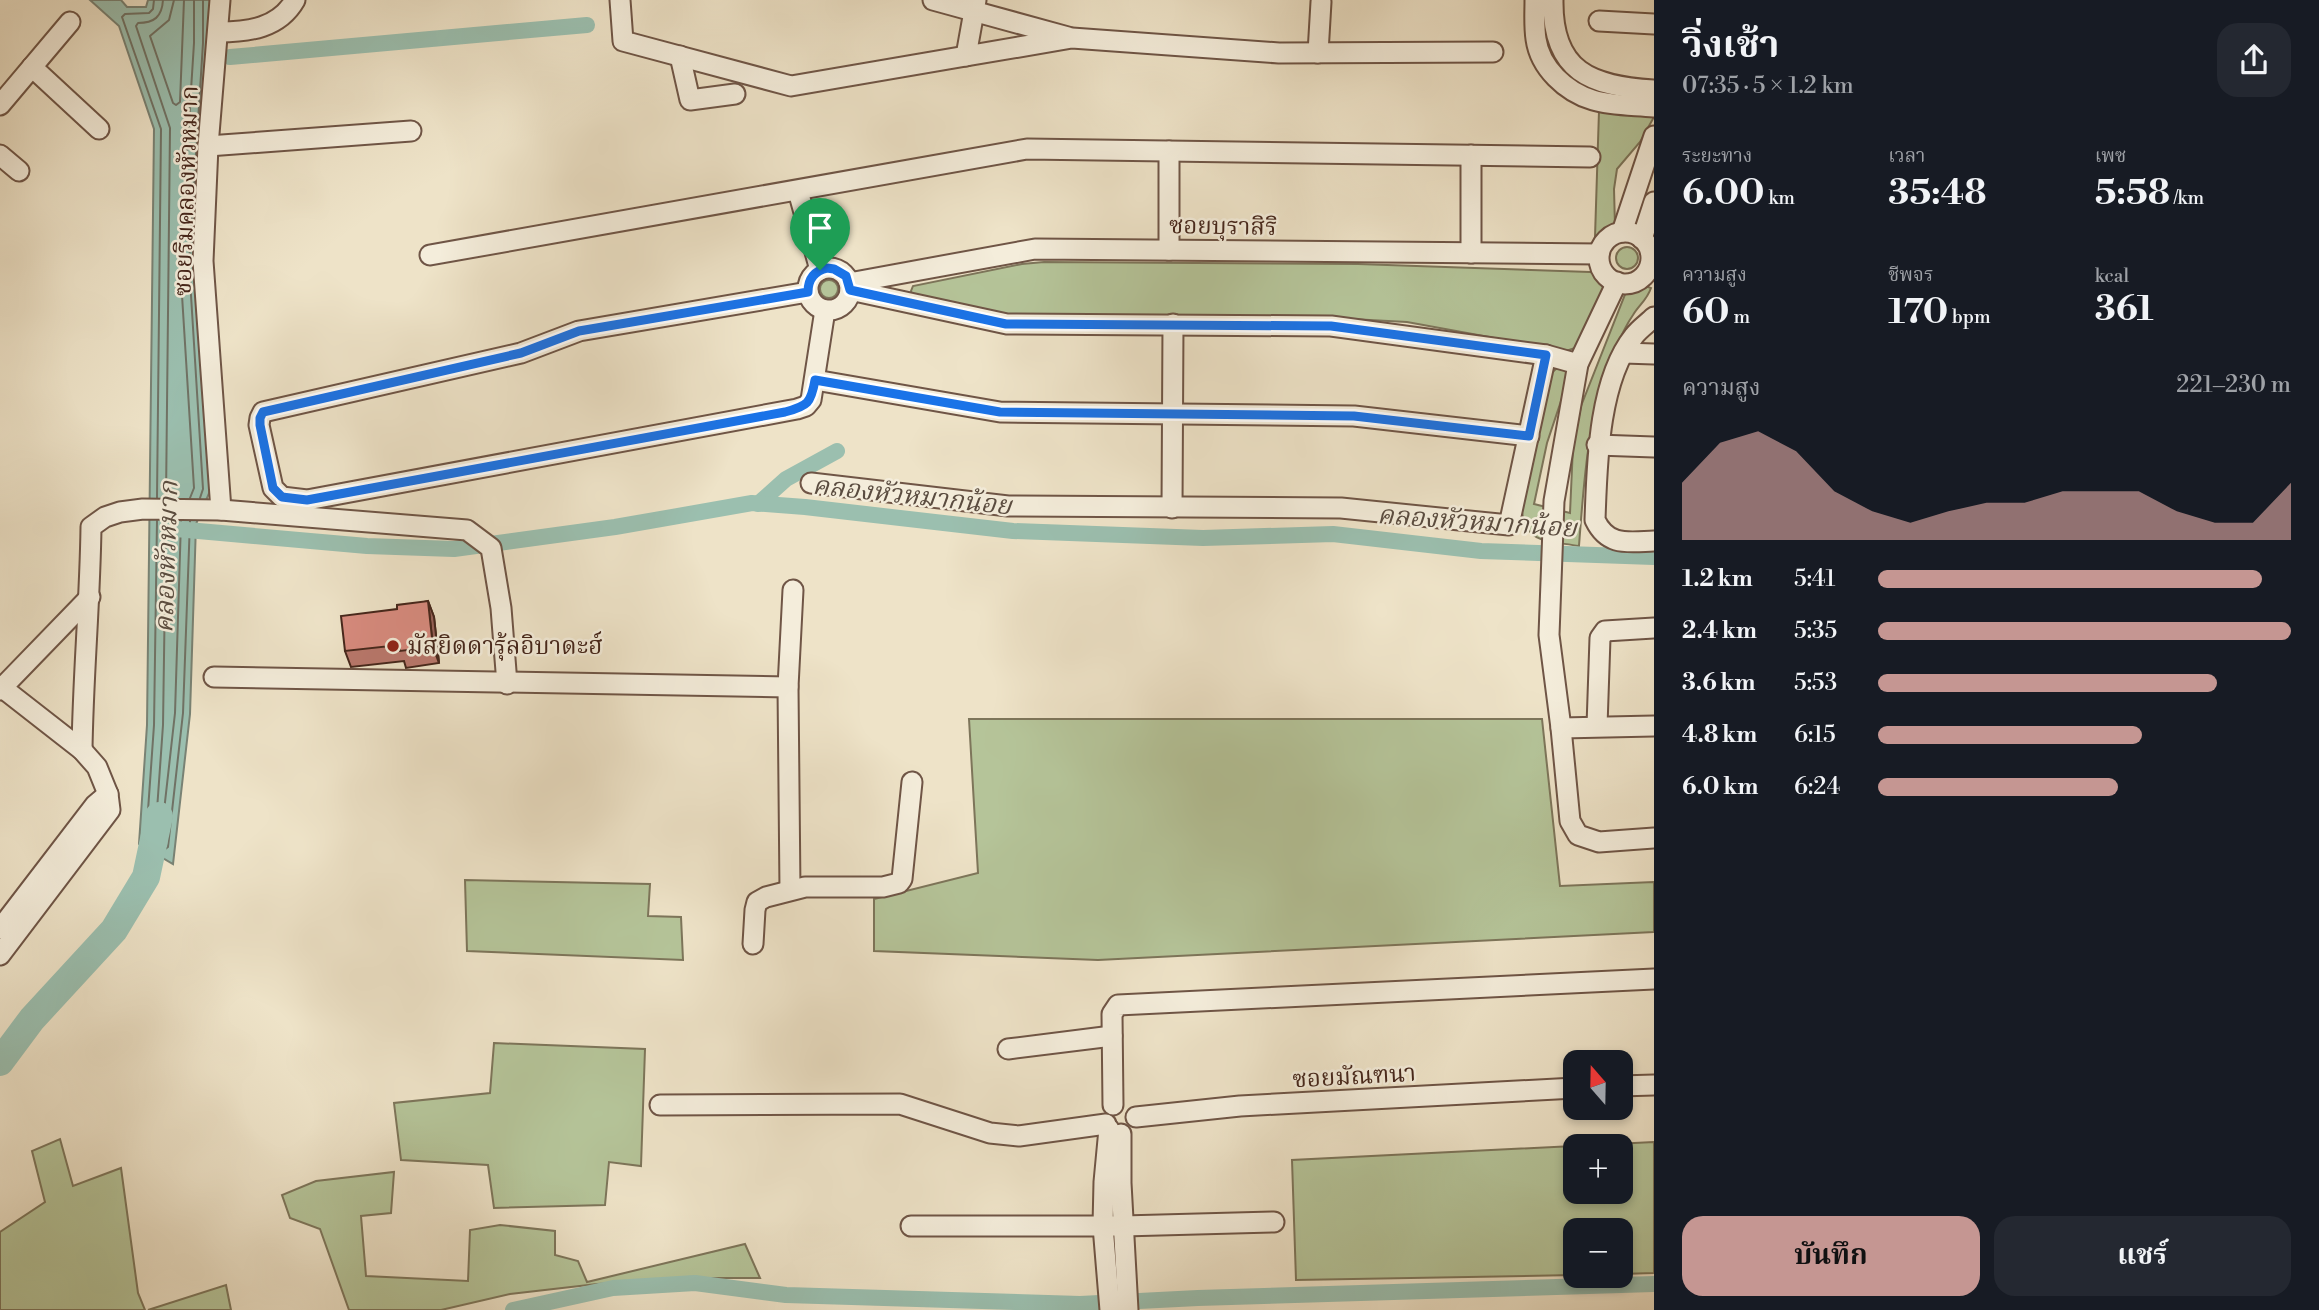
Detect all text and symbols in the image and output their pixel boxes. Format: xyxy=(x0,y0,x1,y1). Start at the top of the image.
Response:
text: วิ่งเช้า xyxy=(1682,22,1779,69)
button: share xyxy=(2217,23,2291,97)
text: 07:35 · 5 × 1.2 km xyxy=(1682,72,1854,100)
street label: ซอยริมคลองหัวหมาก xyxy=(168,85,206,297)
text: ระยะทาง xyxy=(1682,144,1752,168)
text: เวลา xyxy=(1888,144,1925,168)
text: เพซ xyxy=(2095,144,2126,168)
text: 6.00 xyxy=(1682,172,1765,215)
text: 35:48 xyxy=(1888,172,1986,215)
text: 5:58 xyxy=(2095,172,2170,215)
text: km xyxy=(1765,186,1795,210)
text: /km xyxy=(2170,186,2204,210)
pin xyxy=(790,198,850,270)
icon: arrive xyxy=(801,209,839,247)
street label: ซอยบุราสิริ xyxy=(1169,211,1277,243)
text: ความสูง xyxy=(1682,263,1747,287)
text: ชีพจร xyxy=(1888,263,1933,287)
text: kcal xyxy=(2095,264,2129,288)
text: 361 xyxy=(2095,288,2154,331)
text: 60 xyxy=(1682,291,1730,334)
text: 170 xyxy=(1888,291,1948,334)
text: m xyxy=(1730,305,1750,329)
text: bpm xyxy=(1948,305,1991,329)
text: 221–230 m xyxy=(2176,371,2291,399)
text: ความสูง xyxy=(1682,374,1760,402)
water label: คลองหัวหมากน้อย xyxy=(811,470,1014,522)
water label: คลองหัวหมาก xyxy=(148,479,186,634)
water label: คลองหัวหมากน้อย xyxy=(1376,499,1579,545)
text: 1.2 km xyxy=(1682,565,1753,593)
text: 5:41 xyxy=(1794,565,1835,593)
text: 2.4 km xyxy=(1682,617,1757,645)
text: 5:35 xyxy=(1794,617,1837,645)
place label: มัสยิดดารุ้ลอิบาดะฮ์ xyxy=(407,630,602,662)
marker: มัสยิดดารุ้ลอิบาดะฮ์ xyxy=(385,638,401,654)
text: 3.6 km xyxy=(1682,669,1755,697)
text: 5:53 xyxy=(1794,669,1837,697)
text: 4.8 km xyxy=(1682,721,1757,749)
text: 6:15 xyxy=(1794,721,1836,749)
text: 6.0 km xyxy=(1682,773,1758,801)
text: 6:24 xyxy=(1794,773,1840,801)
north arrow xyxy=(1563,1050,1633,1120)
map controls xyxy=(1563,1050,1633,1288)
street label: ซอยมัณฑนา xyxy=(1292,1059,1417,1095)
button: + xyxy=(1563,1134,1633,1204)
button: บันทึก xyxy=(1682,1216,1980,1296)
button: แชร์ xyxy=(1994,1216,2291,1296)
button: − xyxy=(1563,1218,1633,1288)

